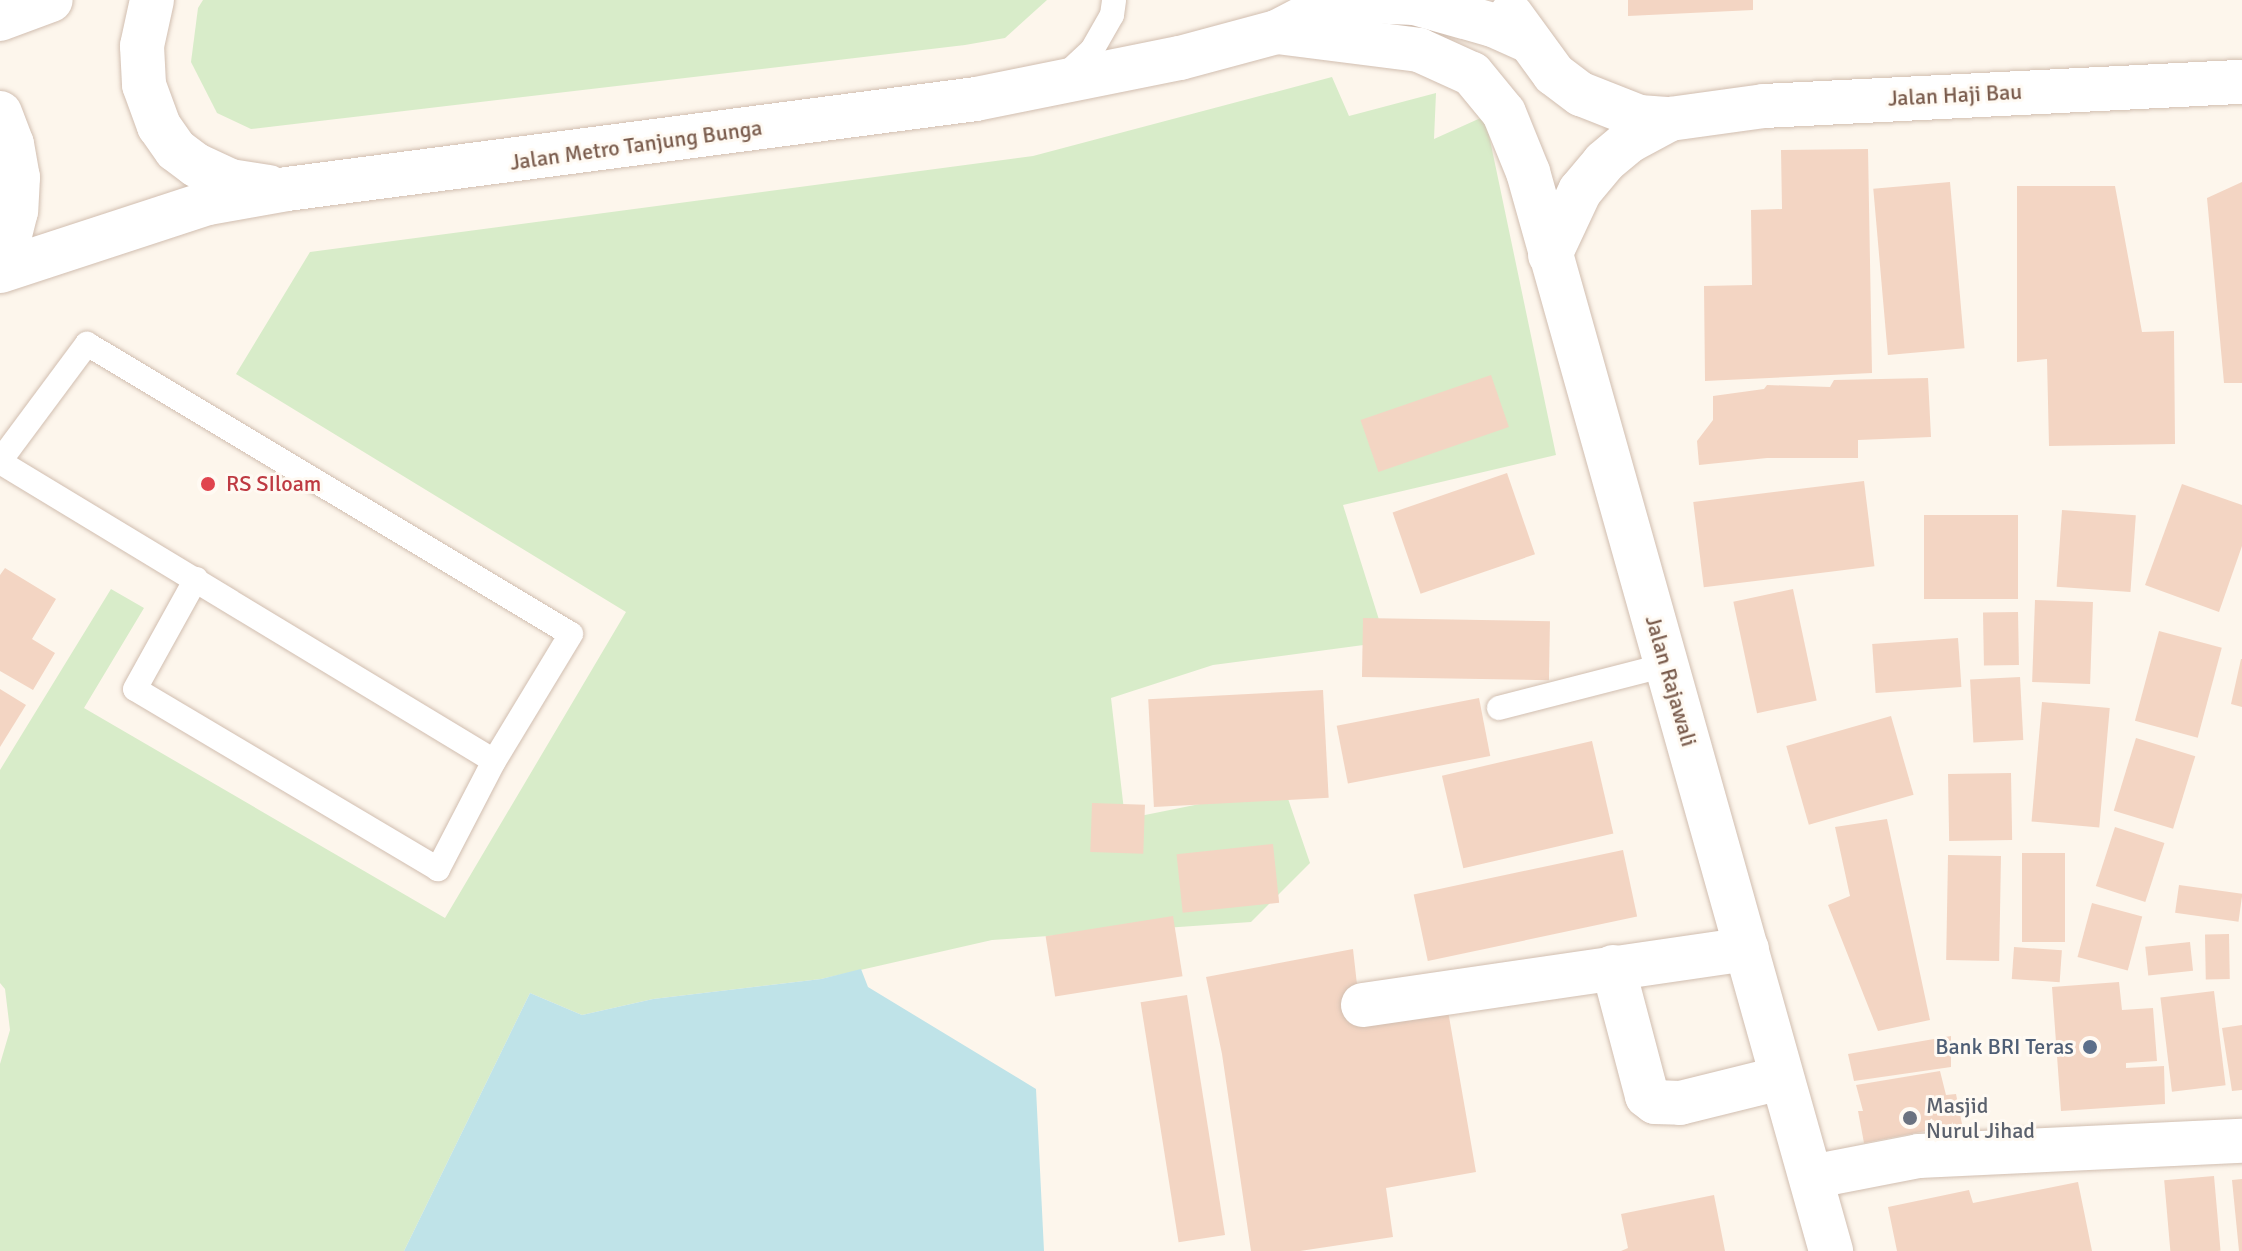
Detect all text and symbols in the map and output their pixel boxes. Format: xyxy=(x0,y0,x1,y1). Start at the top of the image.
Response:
street label: Jalan Haji Bau xyxy=(1887,78,2023,112)
street label: Jalan Metro Tanjung Bunga xyxy=(508,114,764,176)
place label: RS SIloam xyxy=(226,471,321,497)
marker: RS SIloam xyxy=(197,473,219,495)
street label: Jalan Rajawali xyxy=(1640,612,1702,750)
place label: Bank BRI Teras xyxy=(1935,1034,2074,1060)
marker: Bank BRI Teras xyxy=(2081,1038,2099,1056)
place label: Masjid Nurul Jihad xyxy=(1926,1092,2035,1144)
marker: Masjid Nurul Jihad xyxy=(1901,1109,1919,1127)

